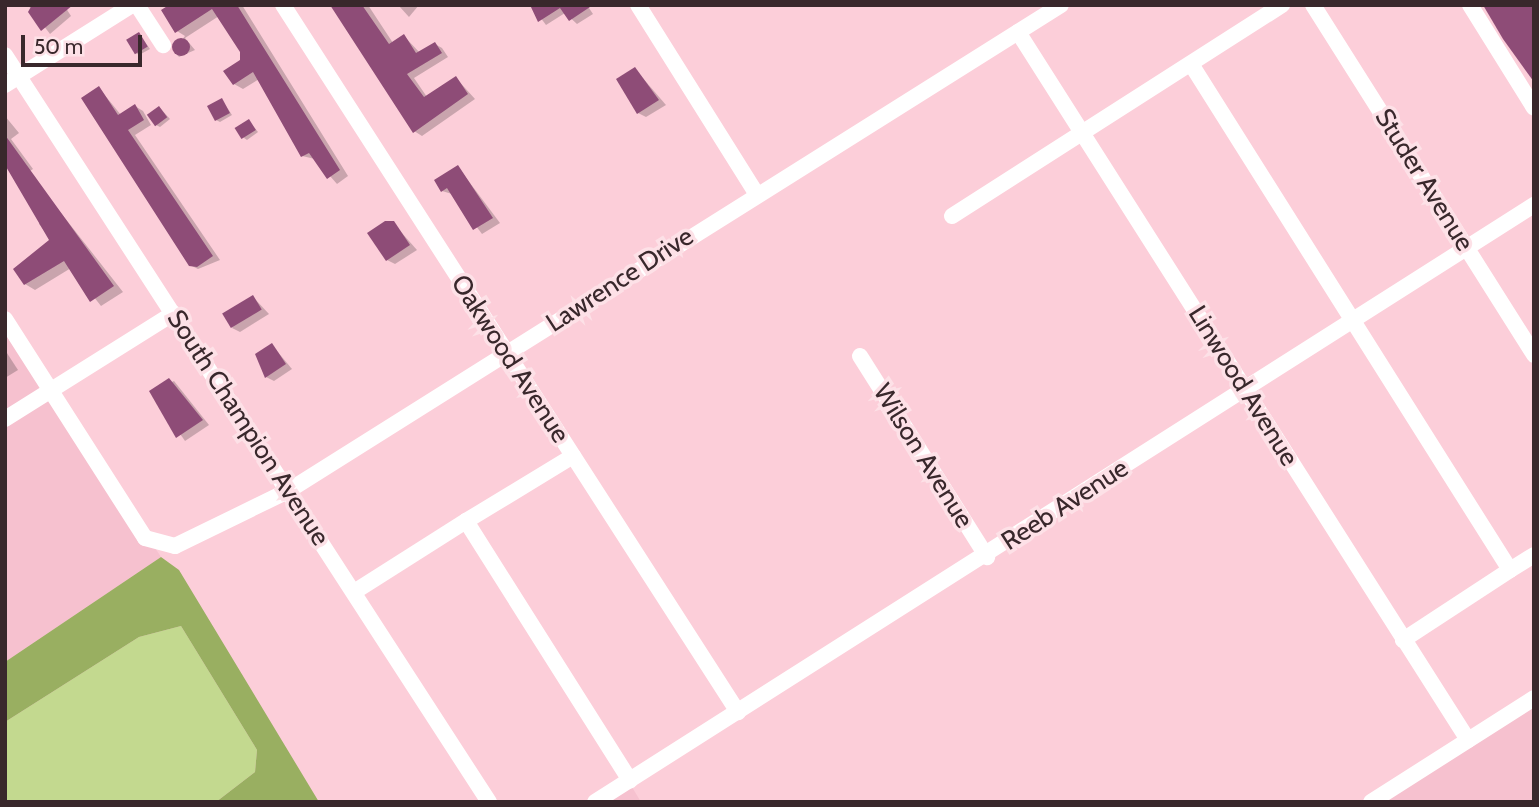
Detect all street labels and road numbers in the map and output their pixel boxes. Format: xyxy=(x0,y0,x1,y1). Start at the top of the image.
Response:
street label: Studer Avenue xyxy=(1368,103,1480,257)
street label: Lawrence Drive xyxy=(541,221,699,339)
street label: Oakwood Avenue xyxy=(444,269,576,449)
street label: Linwood Avenue xyxy=(1181,300,1305,472)
street label: South Champion Avenue xyxy=(160,304,336,552)
street label: Wilson Avenue xyxy=(866,378,980,534)
street label: Reeb Avenue xyxy=(996,453,1134,557)

